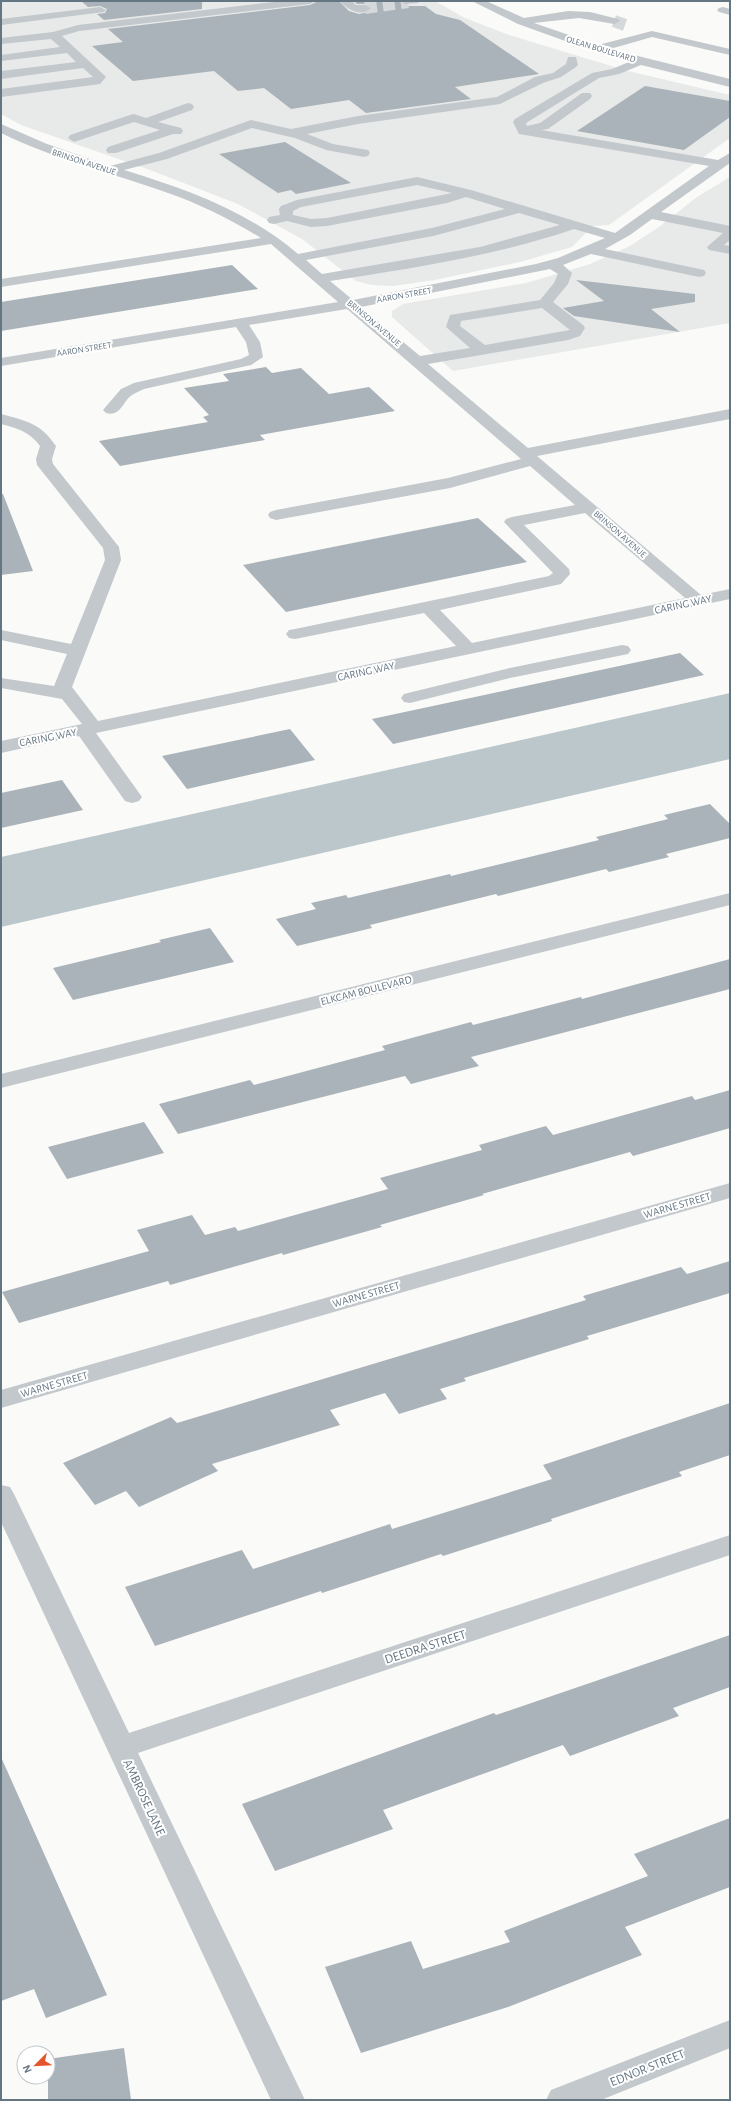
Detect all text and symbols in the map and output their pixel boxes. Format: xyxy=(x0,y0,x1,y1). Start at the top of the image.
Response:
street label: OLEAN BOULEVARD xyxy=(565,35,637,64)
street label: BRINSON AVENUE xyxy=(51,148,117,177)
street label: AARON STREET xyxy=(376,286,433,305)
street label: BRINSON AVENUE xyxy=(345,299,403,349)
street label: AARON STREET xyxy=(56,341,113,358)
street label: BRINSON AVENUE xyxy=(592,509,648,560)
street label: CARING WAY xyxy=(654,593,713,616)
street label: CARING WAY xyxy=(337,660,396,683)
street label: CARING WAY xyxy=(19,727,78,748)
street label: ELKCAM BOULEVARD xyxy=(319,974,413,1007)
street label: WARNE STREET xyxy=(642,1190,712,1220)
street label: WARNE STREET xyxy=(331,1279,401,1309)
street label: WARNE STREET xyxy=(19,1369,89,1399)
street label: DEEDRA STREET xyxy=(383,1628,468,1667)
street label: AMBROSE LANE xyxy=(120,1757,167,1838)
north arrow xyxy=(16,2045,56,2085)
street label: EDNOR STREET xyxy=(608,2047,687,2089)
text: N xyxy=(21,2063,34,2075)

